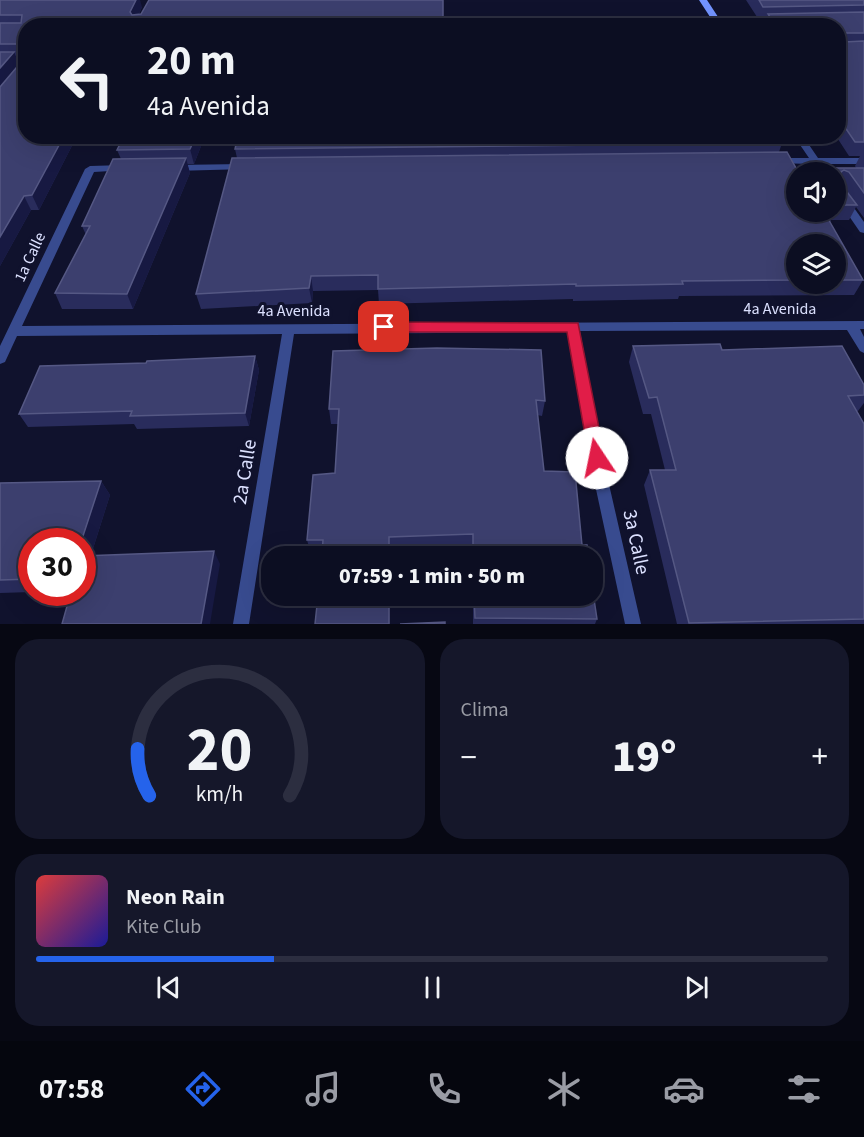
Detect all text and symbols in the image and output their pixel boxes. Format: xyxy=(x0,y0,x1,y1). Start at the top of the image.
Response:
text: 20 m xyxy=(147,31,236,91)
icon: left xyxy=(48,42,126,120)
text: 4a Avenida xyxy=(147,87,270,126)
map controls xyxy=(786,162,846,294)
button: sound xyxy=(786,162,846,222)
street label: 1a Calle xyxy=(9,228,51,285)
button: layers xyxy=(786,234,846,294)
street label: 4a Avenida xyxy=(744,298,816,320)
street label: 4a Avenida xyxy=(258,300,330,322)
pin xyxy=(358,301,409,352)
icon: arrive xyxy=(367,310,400,343)
position arrow xyxy=(565,426,629,490)
street label: 2a Calle xyxy=(226,437,264,507)
street label: 3a Calle xyxy=(615,507,657,577)
speed limit sign: 30 xyxy=(18,528,96,606)
text: 07:59 · 1 min · 50 m xyxy=(339,560,525,592)
text: Clima xyxy=(461,696,509,724)
text: 20 xyxy=(187,706,253,795)
text: 19° xyxy=(612,725,677,789)
text: − xyxy=(461,734,477,781)
text: + xyxy=(812,734,828,781)
text: km/h xyxy=(196,779,244,810)
text: Neon Rain xyxy=(126,881,225,913)
text: Kite Club xyxy=(126,913,201,941)
icon: previous xyxy=(152,971,185,1004)
icon: pause xyxy=(416,971,449,1004)
icon: next xyxy=(680,971,713,1004)
icon: directions xyxy=(182,1068,224,1110)
icon: music xyxy=(302,1068,344,1110)
icon: phone xyxy=(423,1068,465,1110)
icon: climate xyxy=(543,1068,585,1110)
icon: car xyxy=(663,1068,705,1110)
icon: filters xyxy=(783,1068,825,1110)
text: 07:58 xyxy=(39,1070,104,1109)

